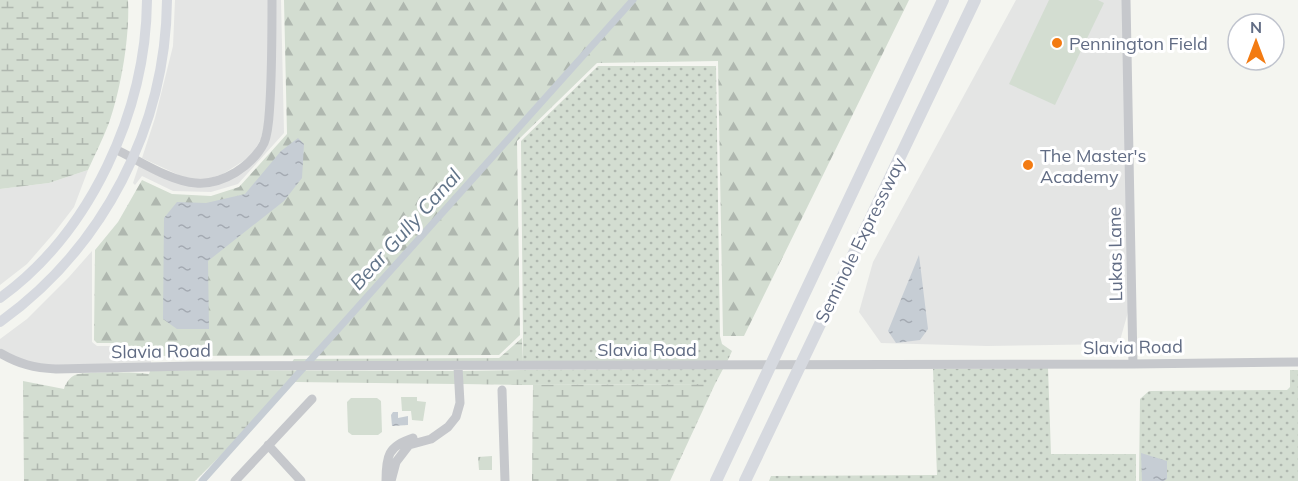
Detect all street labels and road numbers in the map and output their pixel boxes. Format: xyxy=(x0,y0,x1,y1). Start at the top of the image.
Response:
street label: Seminole Expressway xyxy=(810,153,910,327)
street label: Lukas Lane xyxy=(1103,207,1127,301)
street label: Slavia Road xyxy=(1083,335,1183,359)
street label: Slavia Road xyxy=(597,338,697,361)
street label: Slavia Road xyxy=(111,339,211,363)

